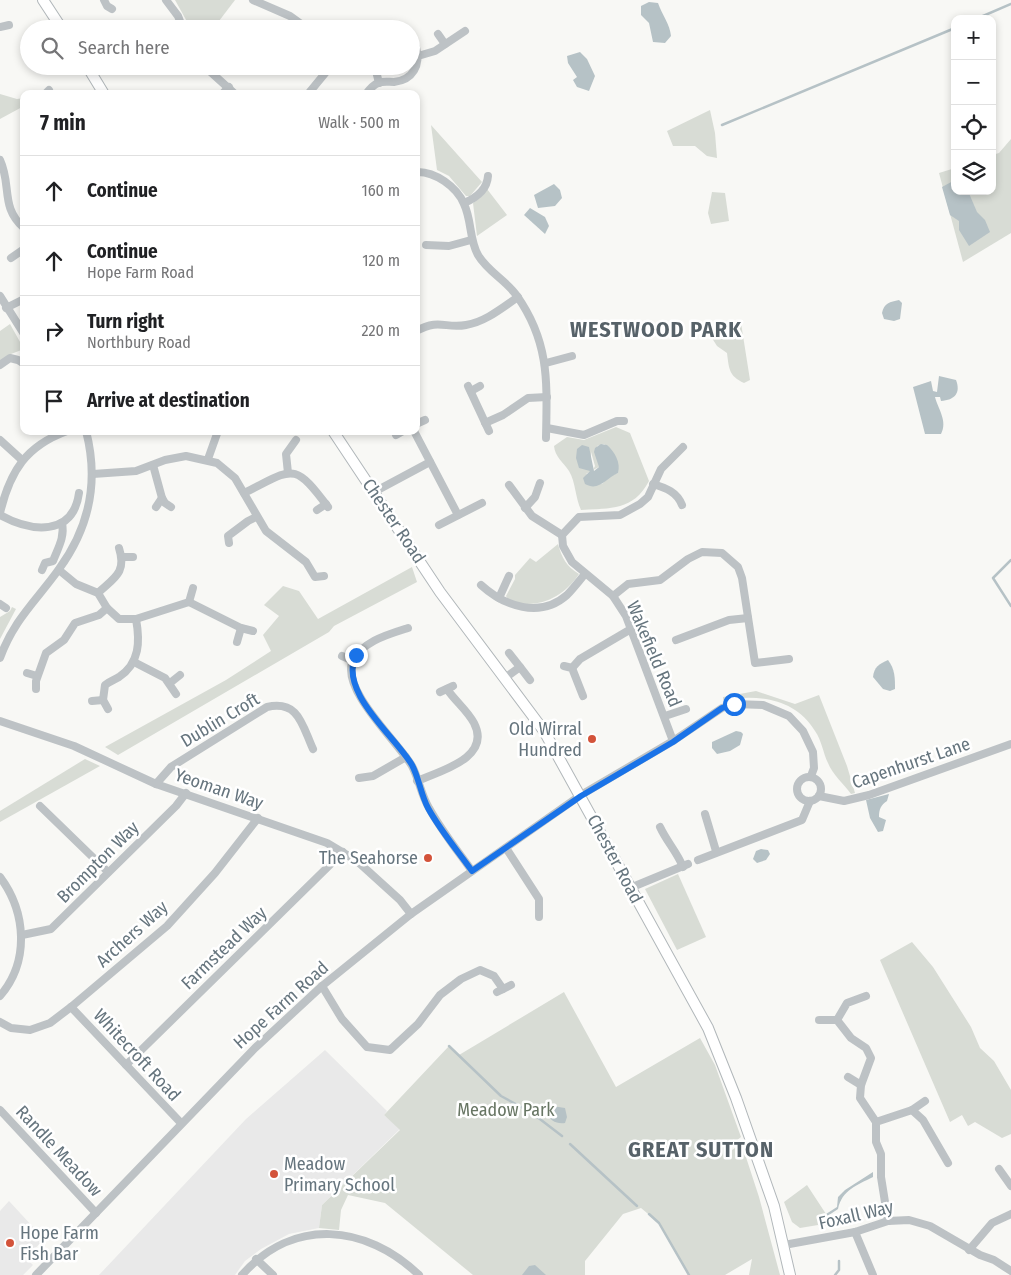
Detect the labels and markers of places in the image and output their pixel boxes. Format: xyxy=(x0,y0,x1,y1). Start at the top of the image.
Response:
place label: Old Wirral Hundred xyxy=(509,718,582,761)
marker: Old Wirral Hundred xyxy=(586,733,598,745)
place label: The Seahorse xyxy=(319,847,418,869)
marker: The Seahorse xyxy=(422,852,434,864)
place label: Meadow Primary School xyxy=(284,1153,395,1196)
marker: Meadow Primary School xyxy=(268,1168,280,1180)
place label: Hope Farm Fish Bar xyxy=(20,1222,99,1265)
marker: Hope Farm Fish Bar xyxy=(4,1237,16,1249)

